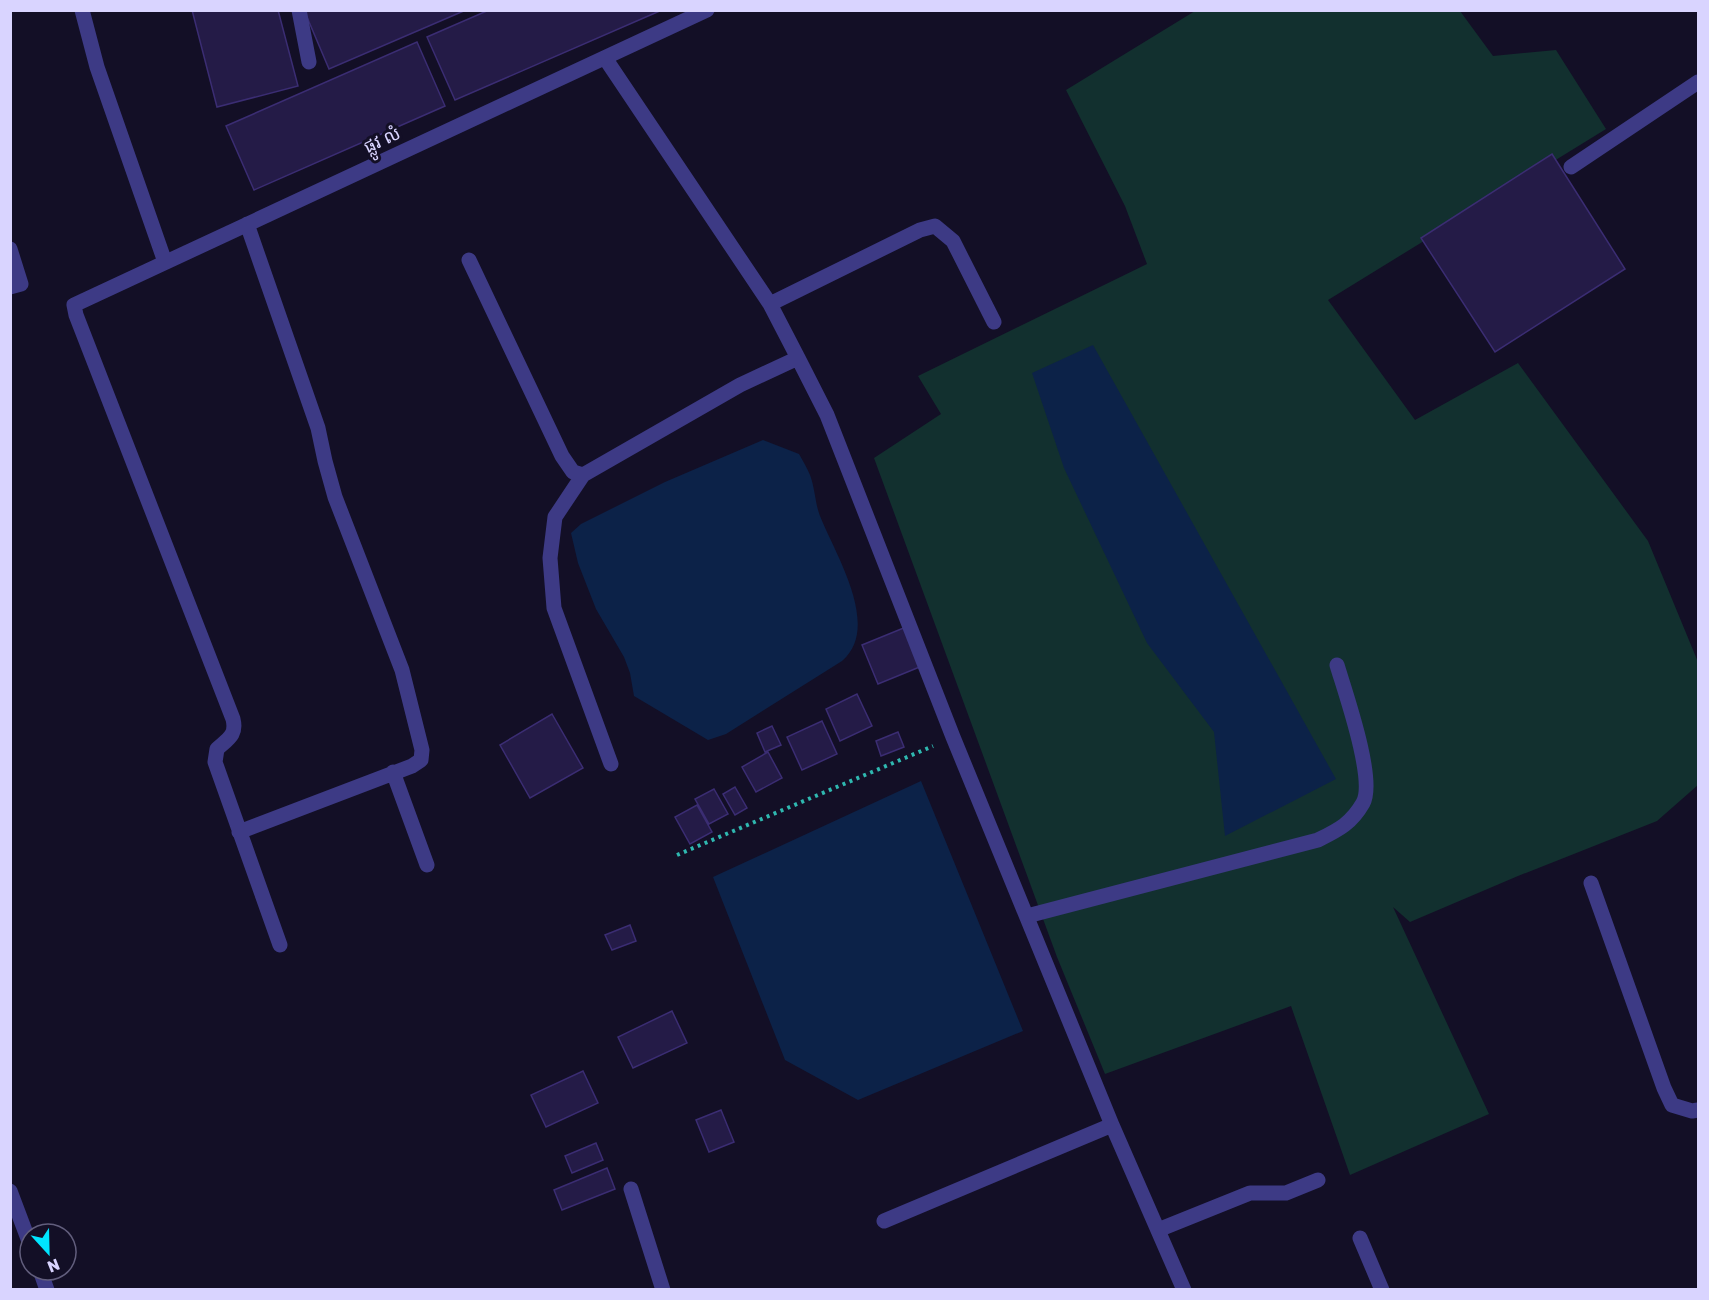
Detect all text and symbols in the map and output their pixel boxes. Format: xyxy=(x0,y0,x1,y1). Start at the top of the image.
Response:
street label: ផ្លូវ លំ xyxy=(360,122,406,163)
north arrow xyxy=(18,1222,78,1282)
text: N xyxy=(45,1254,62,1276)

